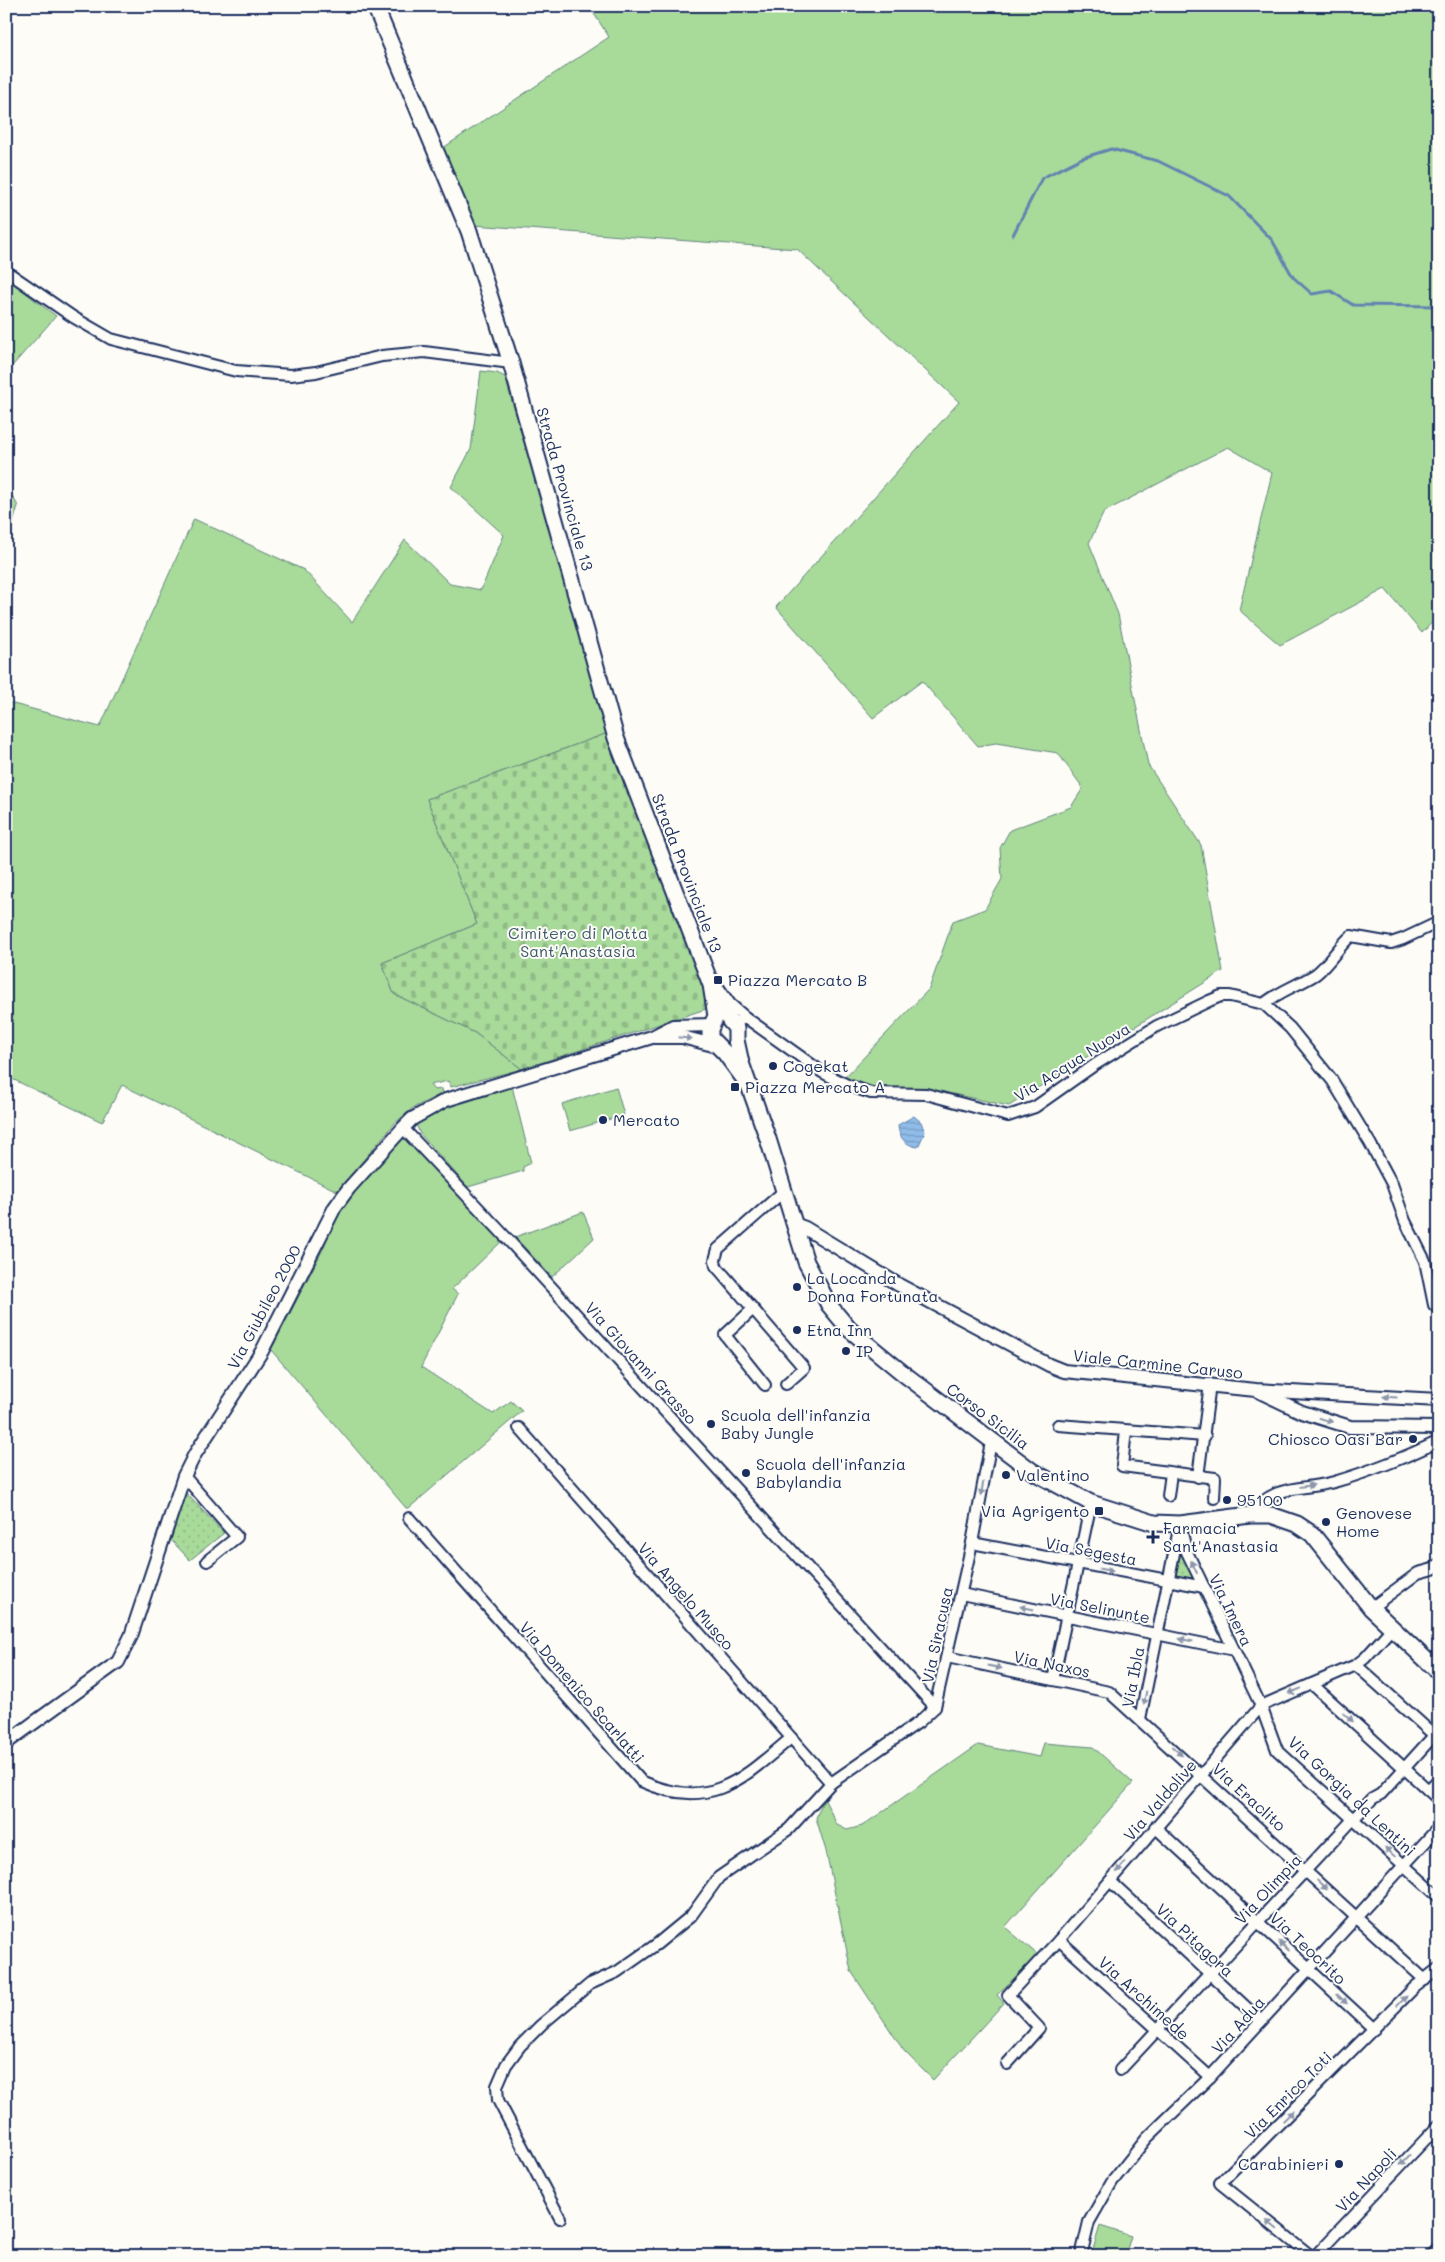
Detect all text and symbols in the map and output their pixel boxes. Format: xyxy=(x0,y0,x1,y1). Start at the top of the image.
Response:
street label: Strada Provinciale 13 xyxy=(532,405,599,573)
street label: Strada Provinciale 13 xyxy=(647,790,727,955)
park label: Cimitero di Motta Sant'Anastasia xyxy=(508,922,648,961)
place label: Piazza Mercato B xyxy=(728,969,867,990)
marker: Piazza Mercato B xyxy=(712,974,724,986)
street label: Via Acqua Nuova xyxy=(1010,1017,1134,1106)
one-way arrow xyxy=(677,1034,693,1042)
place label: Cogekat xyxy=(783,1055,849,1076)
marker: Cogekat xyxy=(767,1060,779,1072)
place label: Piazza Mercato A xyxy=(745,1076,885,1097)
marker: Piazza Mercato A xyxy=(729,1081,741,1093)
place label: Mercato xyxy=(613,1109,680,1130)
marker: Mercato xyxy=(597,1114,609,1126)
street label: Via Giubileo 2000 xyxy=(222,1241,305,1373)
place label: La Locanda Donna Fortunata xyxy=(807,1267,938,1306)
marker: La Locanda Donna Fortunata xyxy=(791,1281,803,1293)
street label: Via Giovanni Grasso xyxy=(581,1297,702,1428)
place label: Etna Inn xyxy=(807,1319,872,1340)
marker: Etna Inn xyxy=(791,1324,803,1336)
place label: IP xyxy=(856,1340,873,1361)
street label: Viale Carmine Caruso xyxy=(1072,1344,1244,1383)
marker: IP xyxy=(840,1345,852,1357)
street label: Corso Sicilia xyxy=(943,1378,1034,1454)
one-way arrow xyxy=(1382,1393,1398,1401)
place label: Scuola dell'infanzia Baby Jungle xyxy=(721,1404,871,1443)
one-way arrow xyxy=(1318,1416,1333,1424)
marker: Scuola dell'infanzia Baby Jungle xyxy=(705,1418,717,1430)
place label: Chiosco Oasi Bar xyxy=(1268,1428,1403,1449)
marker: Chiosco Oasi Bar xyxy=(1407,1433,1419,1445)
place label: Scuola dell'infanzia Babylandia xyxy=(756,1453,906,1492)
place label: Valentino xyxy=(1016,1464,1089,1485)
marker: Scuola dell'infanzia Babylandia xyxy=(740,1467,752,1479)
marker: Valentino xyxy=(1000,1469,1012,1481)
one-way arrow xyxy=(978,1482,986,1498)
one-way arrow xyxy=(1299,1482,1315,1490)
place label: 95100 xyxy=(1237,1489,1283,1510)
marker: 95100 xyxy=(1221,1494,1233,1506)
place label: Via Agrigento xyxy=(981,1500,1089,1521)
place label: Genovese Home xyxy=(1336,1502,1412,1541)
marker: Via Agrigento xyxy=(1093,1505,1105,1517)
marker: Genovese Home xyxy=(1320,1516,1332,1528)
place label: Farmacia Sant'Anastasia xyxy=(1163,1517,1279,1556)
street label: Via Segesta xyxy=(1043,1531,1139,1570)
marker: Farmacia Sant'Anastasia xyxy=(1147,1531,1159,1543)
street label: Via Angelo Musco xyxy=(634,1537,739,1654)
one-way arrow xyxy=(1190,1560,1198,1574)
one-way arrow xyxy=(1098,1566,1114,1574)
street label: Via Imera xyxy=(1205,1570,1258,1649)
street label: Via Siracusa xyxy=(916,1585,957,1685)
street label: Via Selinunte xyxy=(1048,1588,1152,1628)
one-way arrow xyxy=(1020,1604,1035,1612)
street label: Via Domenico Scarlatti xyxy=(515,1617,650,1767)
one-way arrow xyxy=(1178,1636,1194,1644)
street label: Via Naxos xyxy=(1012,1645,1092,1682)
street label: Via Ibla xyxy=(1116,1645,1149,1709)
one-way arrow xyxy=(988,1664,1004,1672)
one-way arrow xyxy=(1287,1688,1302,1696)
one-way arrow xyxy=(1140,1690,1148,1706)
one-way arrow xyxy=(1342,1711,1354,1722)
street label: Via Gorgia da Lentini xyxy=(1284,1731,1421,1860)
one-way arrow xyxy=(1170,1745,1182,1757)
street label: Via Valdolive xyxy=(1118,1754,1201,1845)
street label: Via Eraclito xyxy=(1208,1758,1291,1835)
one-way arrow xyxy=(1384,1846,1396,1858)
street label: Via Olimpia xyxy=(1229,1849,1306,1928)
one-way arrow xyxy=(1116,1860,1127,1873)
one-way arrow xyxy=(1316,1879,1328,1891)
street label: Via Pitagora xyxy=(1152,1898,1239,1981)
street label: Via Teocrito xyxy=(1266,1907,1351,1989)
one-way arrow xyxy=(1278,1940,1290,1952)
street label: Via Archimede xyxy=(1094,1951,1194,2044)
street label: Via Adua xyxy=(1206,1992,1269,2058)
one-way arrow xyxy=(1335,1994,1348,2005)
one-way arrow xyxy=(1396,1995,1408,2007)
street label: Via Enrico Toti xyxy=(1239,2046,1336,2143)
one-way arrow xyxy=(1281,2110,1293,2122)
street label: Via Napoli xyxy=(1331,2143,1401,2216)
place label: Carabinieri xyxy=(1238,2153,1329,2174)
one-way arrow xyxy=(1399,2154,1411,2166)
marker: Carabinieri xyxy=(1333,2158,1345,2170)
one-way arrow xyxy=(1266,2220,1279,2231)

